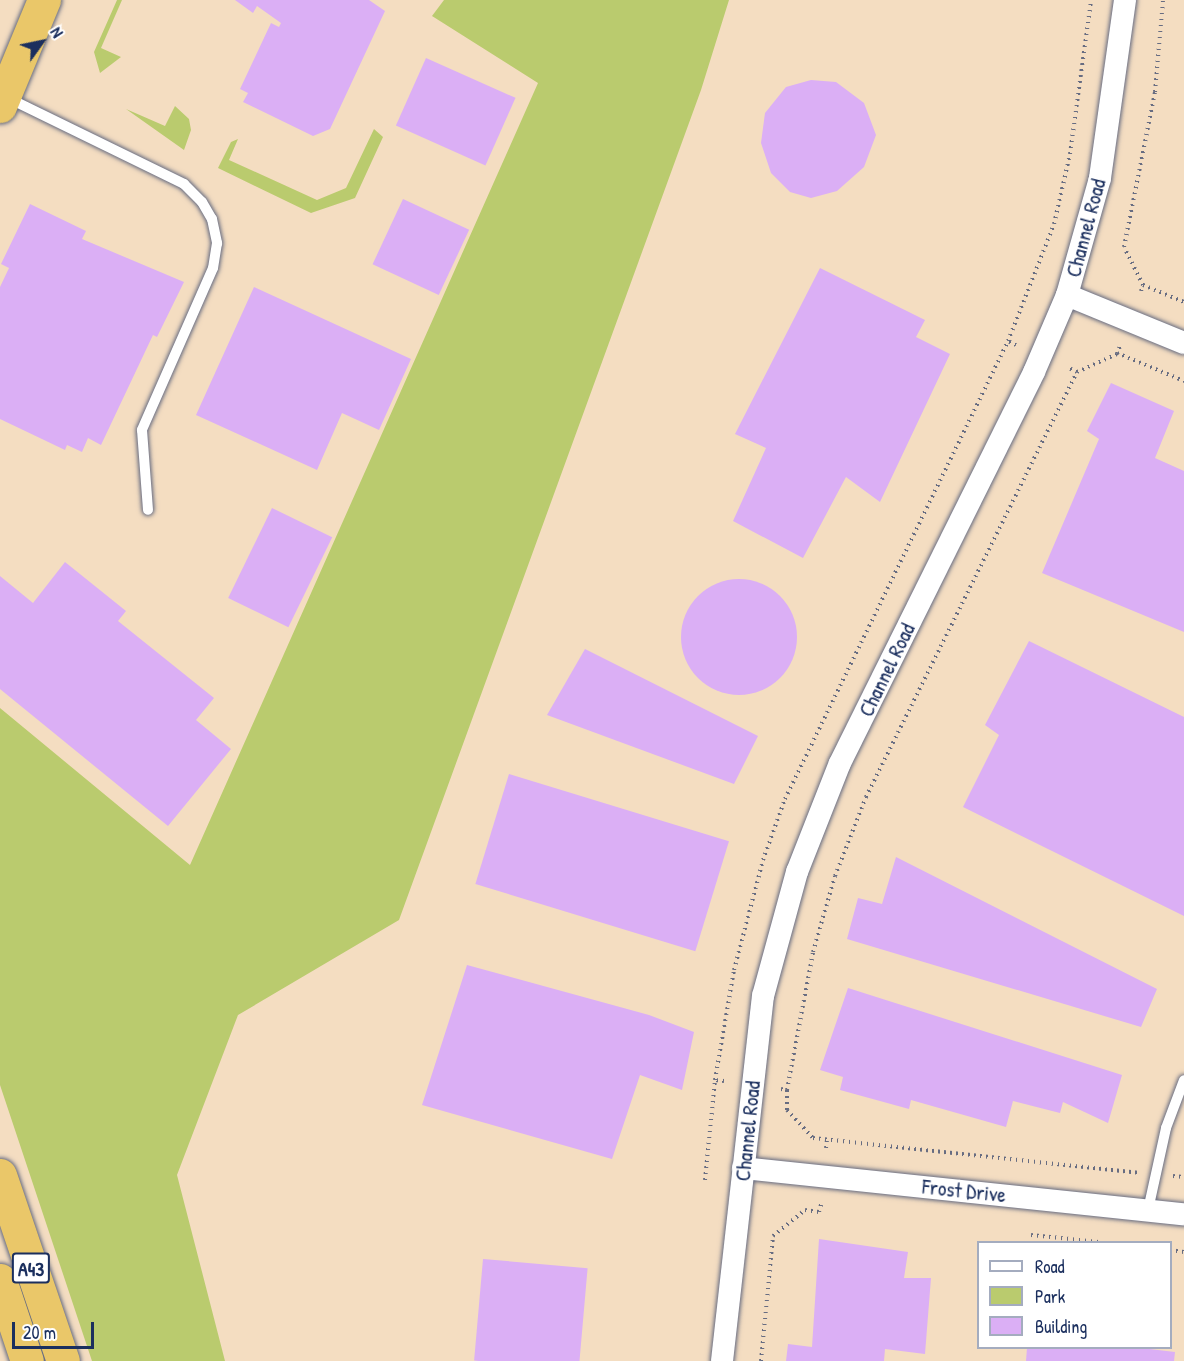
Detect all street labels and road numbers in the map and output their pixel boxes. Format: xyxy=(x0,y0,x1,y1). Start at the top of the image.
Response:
street label: Channel Road xyxy=(1061,176,1111,280)
street label: Channel Road xyxy=(854,619,920,721)
street label: Channel Road xyxy=(730,1080,766,1182)
street label: Frost Drive xyxy=(921,1174,1007,1208)
road number: A43 xyxy=(12,1251,51,1285)

